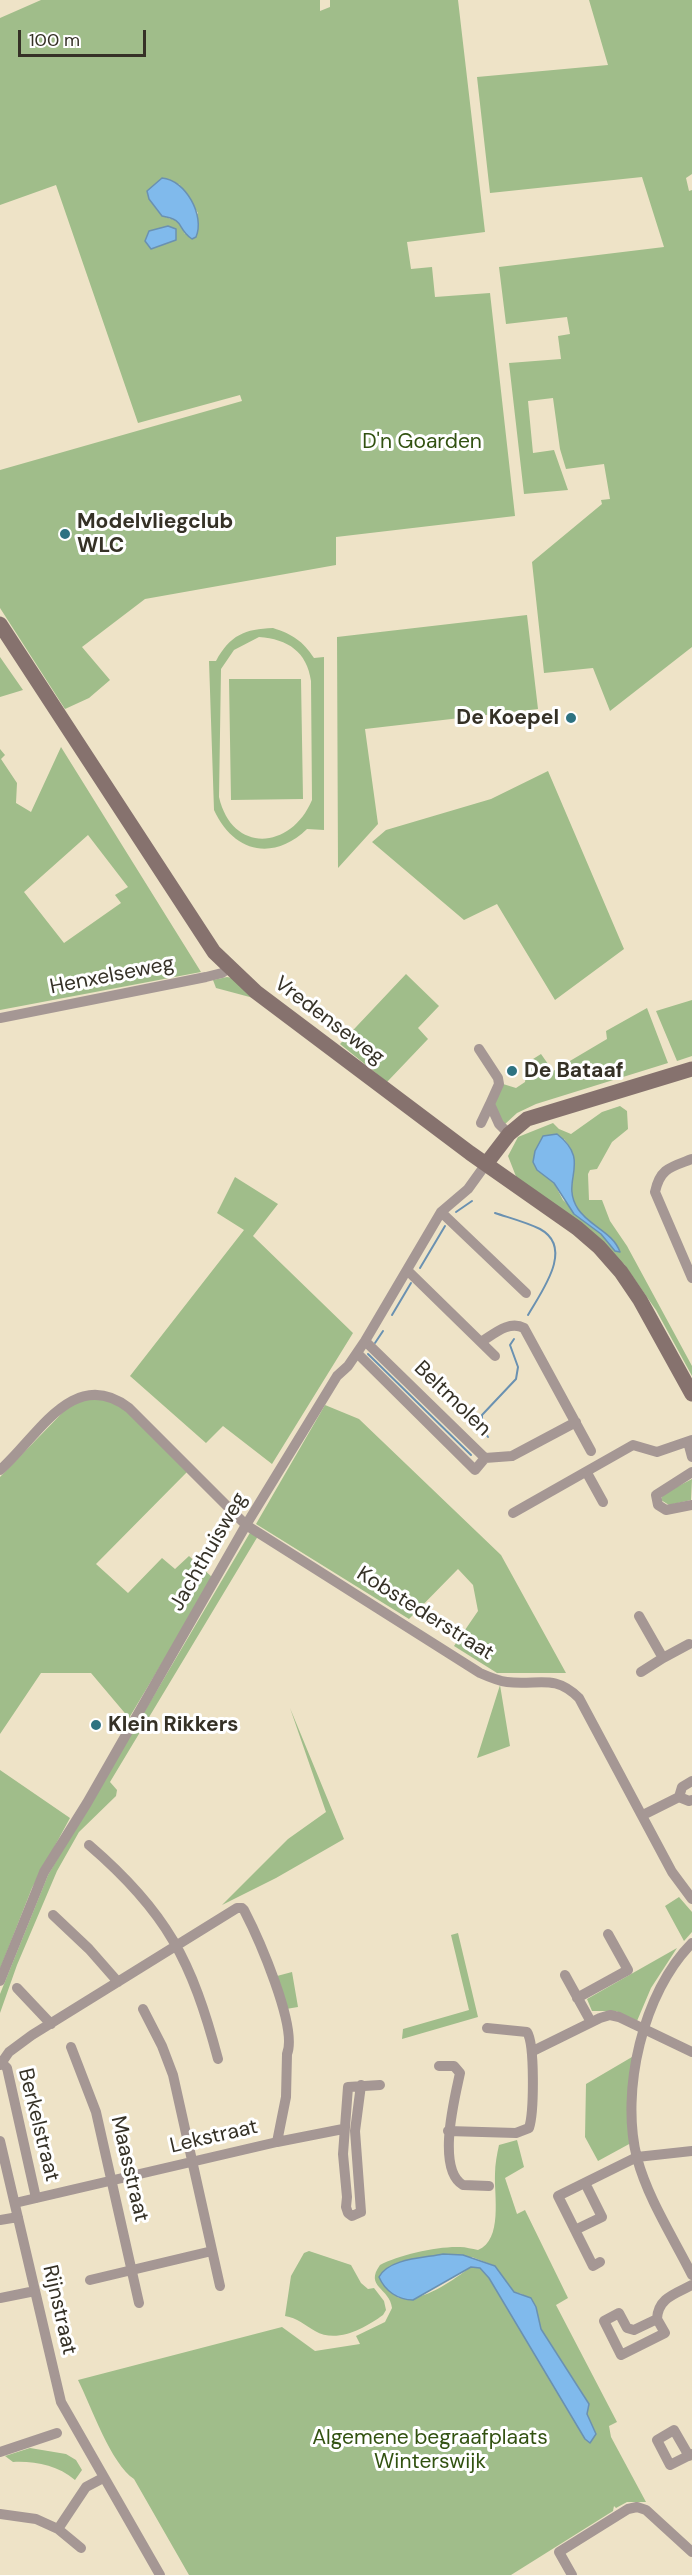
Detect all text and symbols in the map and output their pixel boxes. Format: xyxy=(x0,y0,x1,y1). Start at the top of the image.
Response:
scale bar xyxy=(21,18,148,56)
text: 100 m xyxy=(29,28,80,52)
park label: D'n Goarden xyxy=(362,429,482,455)
place label: Modelvliegclub WLC xyxy=(77,509,233,559)
marker: Modelvliegclub WLC xyxy=(58,527,72,541)
place label: De Koepel xyxy=(456,705,559,731)
marker: De Koepel xyxy=(564,711,578,725)
street label: Henxelseweg xyxy=(48,952,176,1000)
street label: Vredenseweg xyxy=(269,971,389,1071)
place label: De Bataaf xyxy=(524,1058,624,1084)
marker: De Bataaf xyxy=(505,1064,519,1078)
street label: Beltmolen xyxy=(408,1356,496,1442)
street label: Jachthuisweg xyxy=(165,1488,253,1616)
street label: Kobstederstraat xyxy=(352,1562,498,1666)
place label: Klein Rikkers xyxy=(108,1712,238,1738)
marker: Klein Rikkers xyxy=(89,1718,103,1732)
street label: Berkelstraat xyxy=(12,2066,64,2184)
street label: Maasstraat xyxy=(105,2114,153,2224)
street label: Lekstraat xyxy=(168,2115,260,2159)
street label: Rijnstraat xyxy=(36,2263,82,2357)
park label: Algemene begraafplaats Winterswijk xyxy=(312,2425,548,2475)

